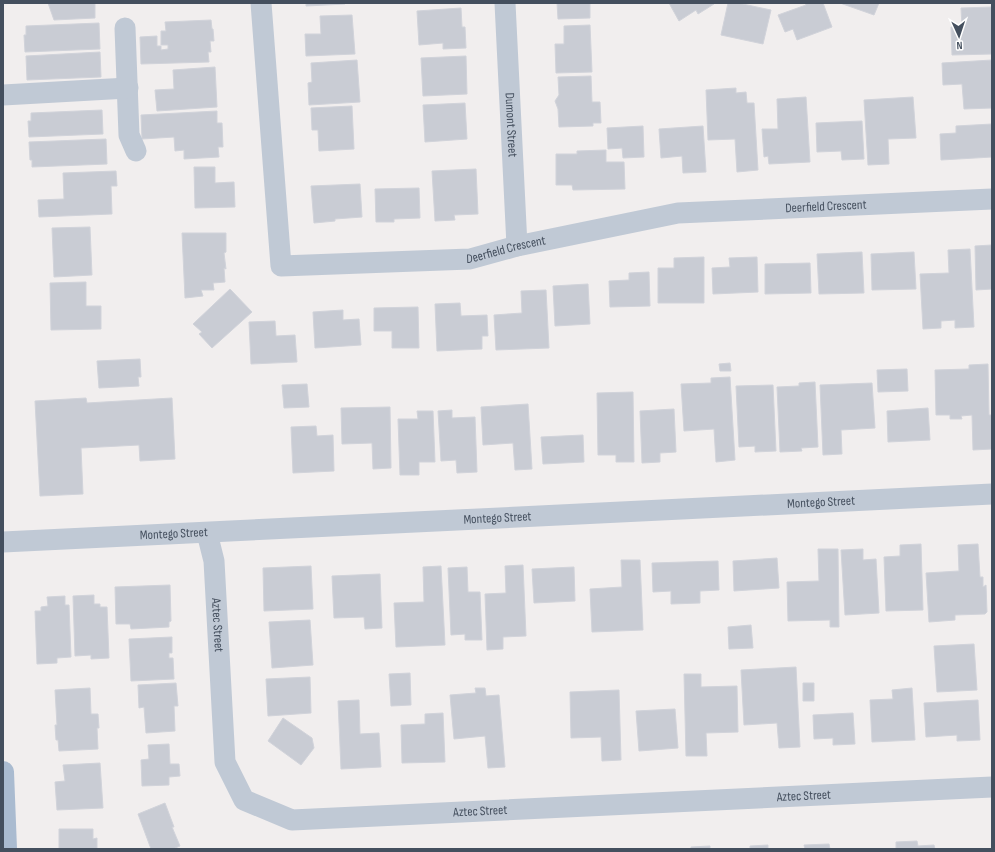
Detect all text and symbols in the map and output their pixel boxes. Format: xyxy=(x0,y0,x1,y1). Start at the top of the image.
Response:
north arrow xyxy=(939,16,979,56)
text: N xyxy=(956,39,963,52)
street label: Dumont Street xyxy=(501,92,521,158)
street label: Deerfield Crescent xyxy=(785,197,867,216)
street label: Deerfield Crescent xyxy=(466,232,547,267)
street label: Montego Street xyxy=(787,493,855,512)
street label: Montego Street xyxy=(463,508,532,528)
street label: Montego Street xyxy=(139,524,208,543)
street label: Aztec Street xyxy=(208,597,227,653)
street label: Aztec Street xyxy=(775,787,831,805)
street label: Aztec Street xyxy=(452,802,508,820)

